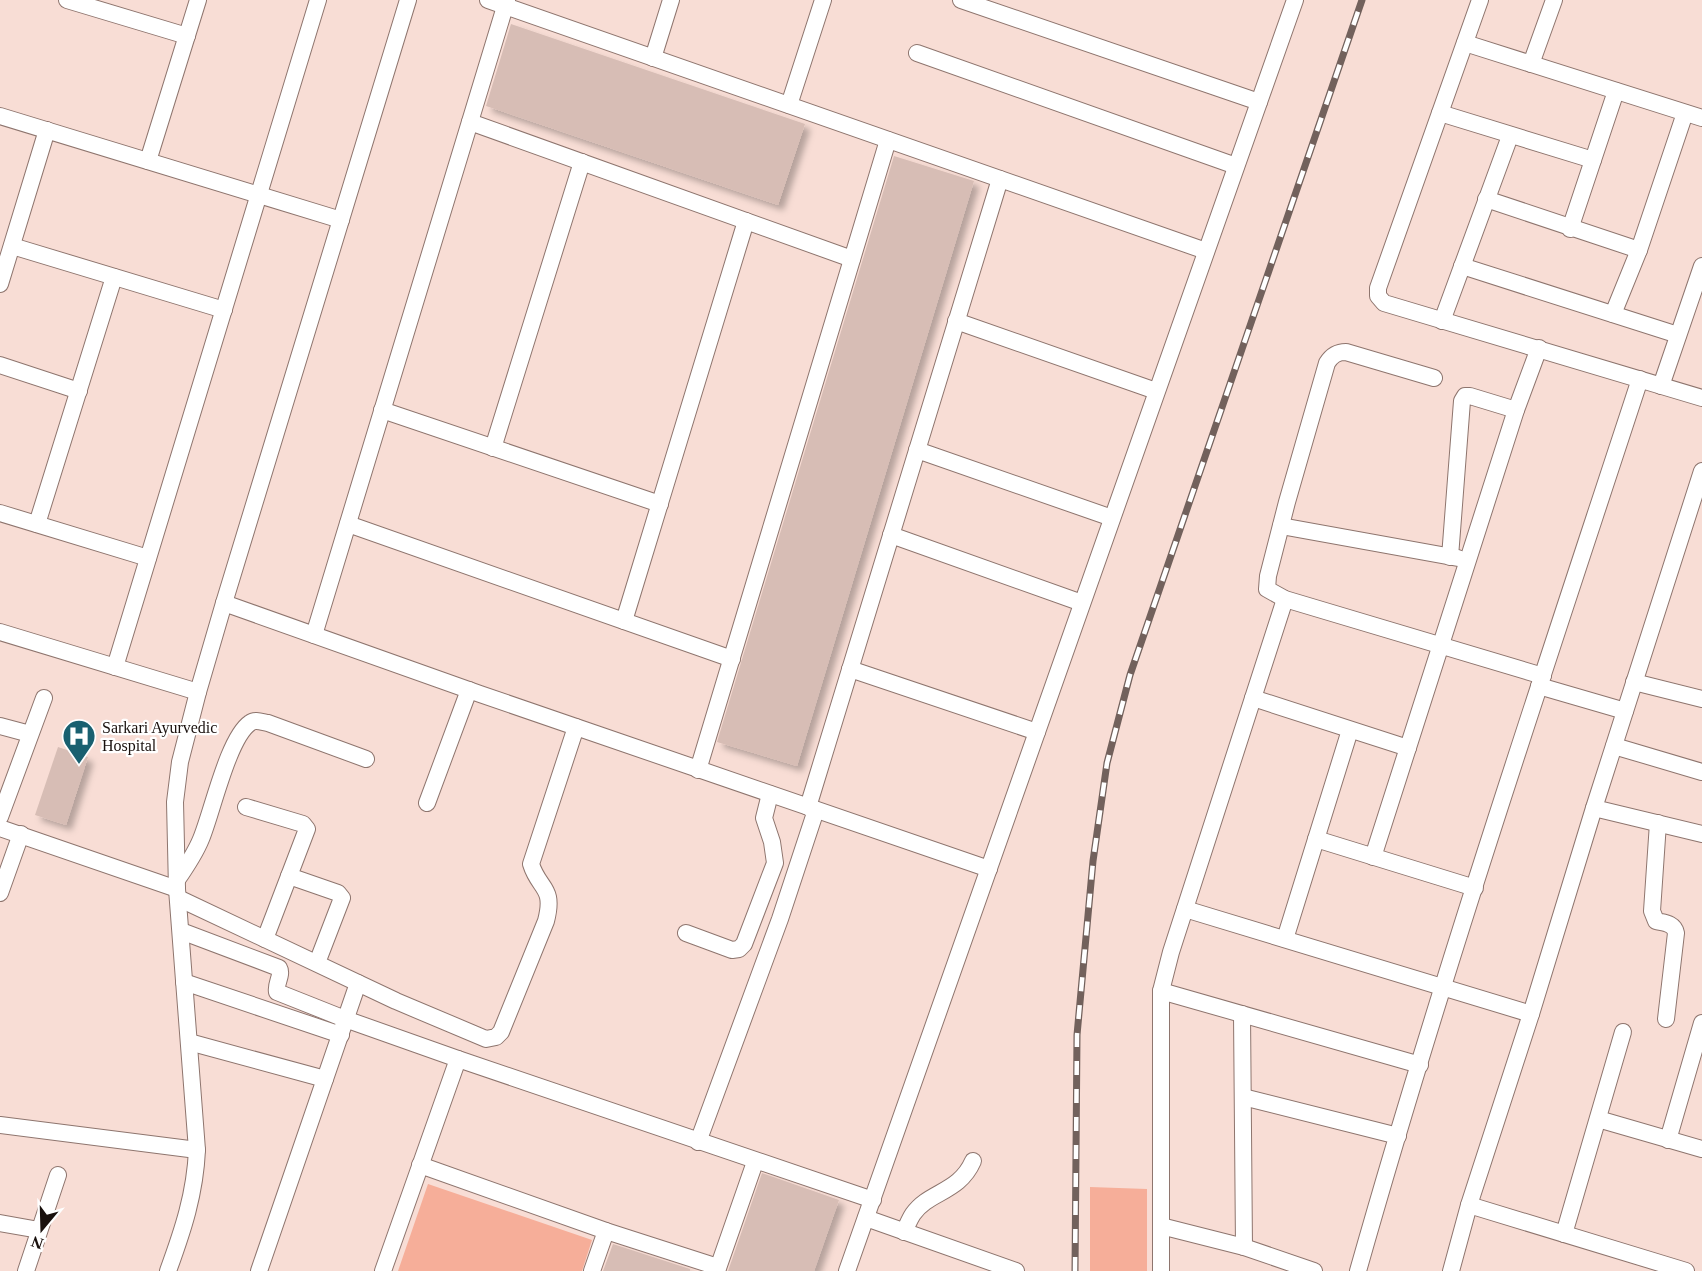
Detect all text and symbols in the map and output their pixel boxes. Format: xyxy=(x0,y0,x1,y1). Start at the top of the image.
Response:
hospital icon: Sarkari Ayurvedic Hospital xyxy=(61,718,97,765)
place label: Sarkari Ayurvedic Hospital xyxy=(102,719,217,755)
north arrow xyxy=(12,1199,72,1259)
text: N xyxy=(29,1233,46,1253)

